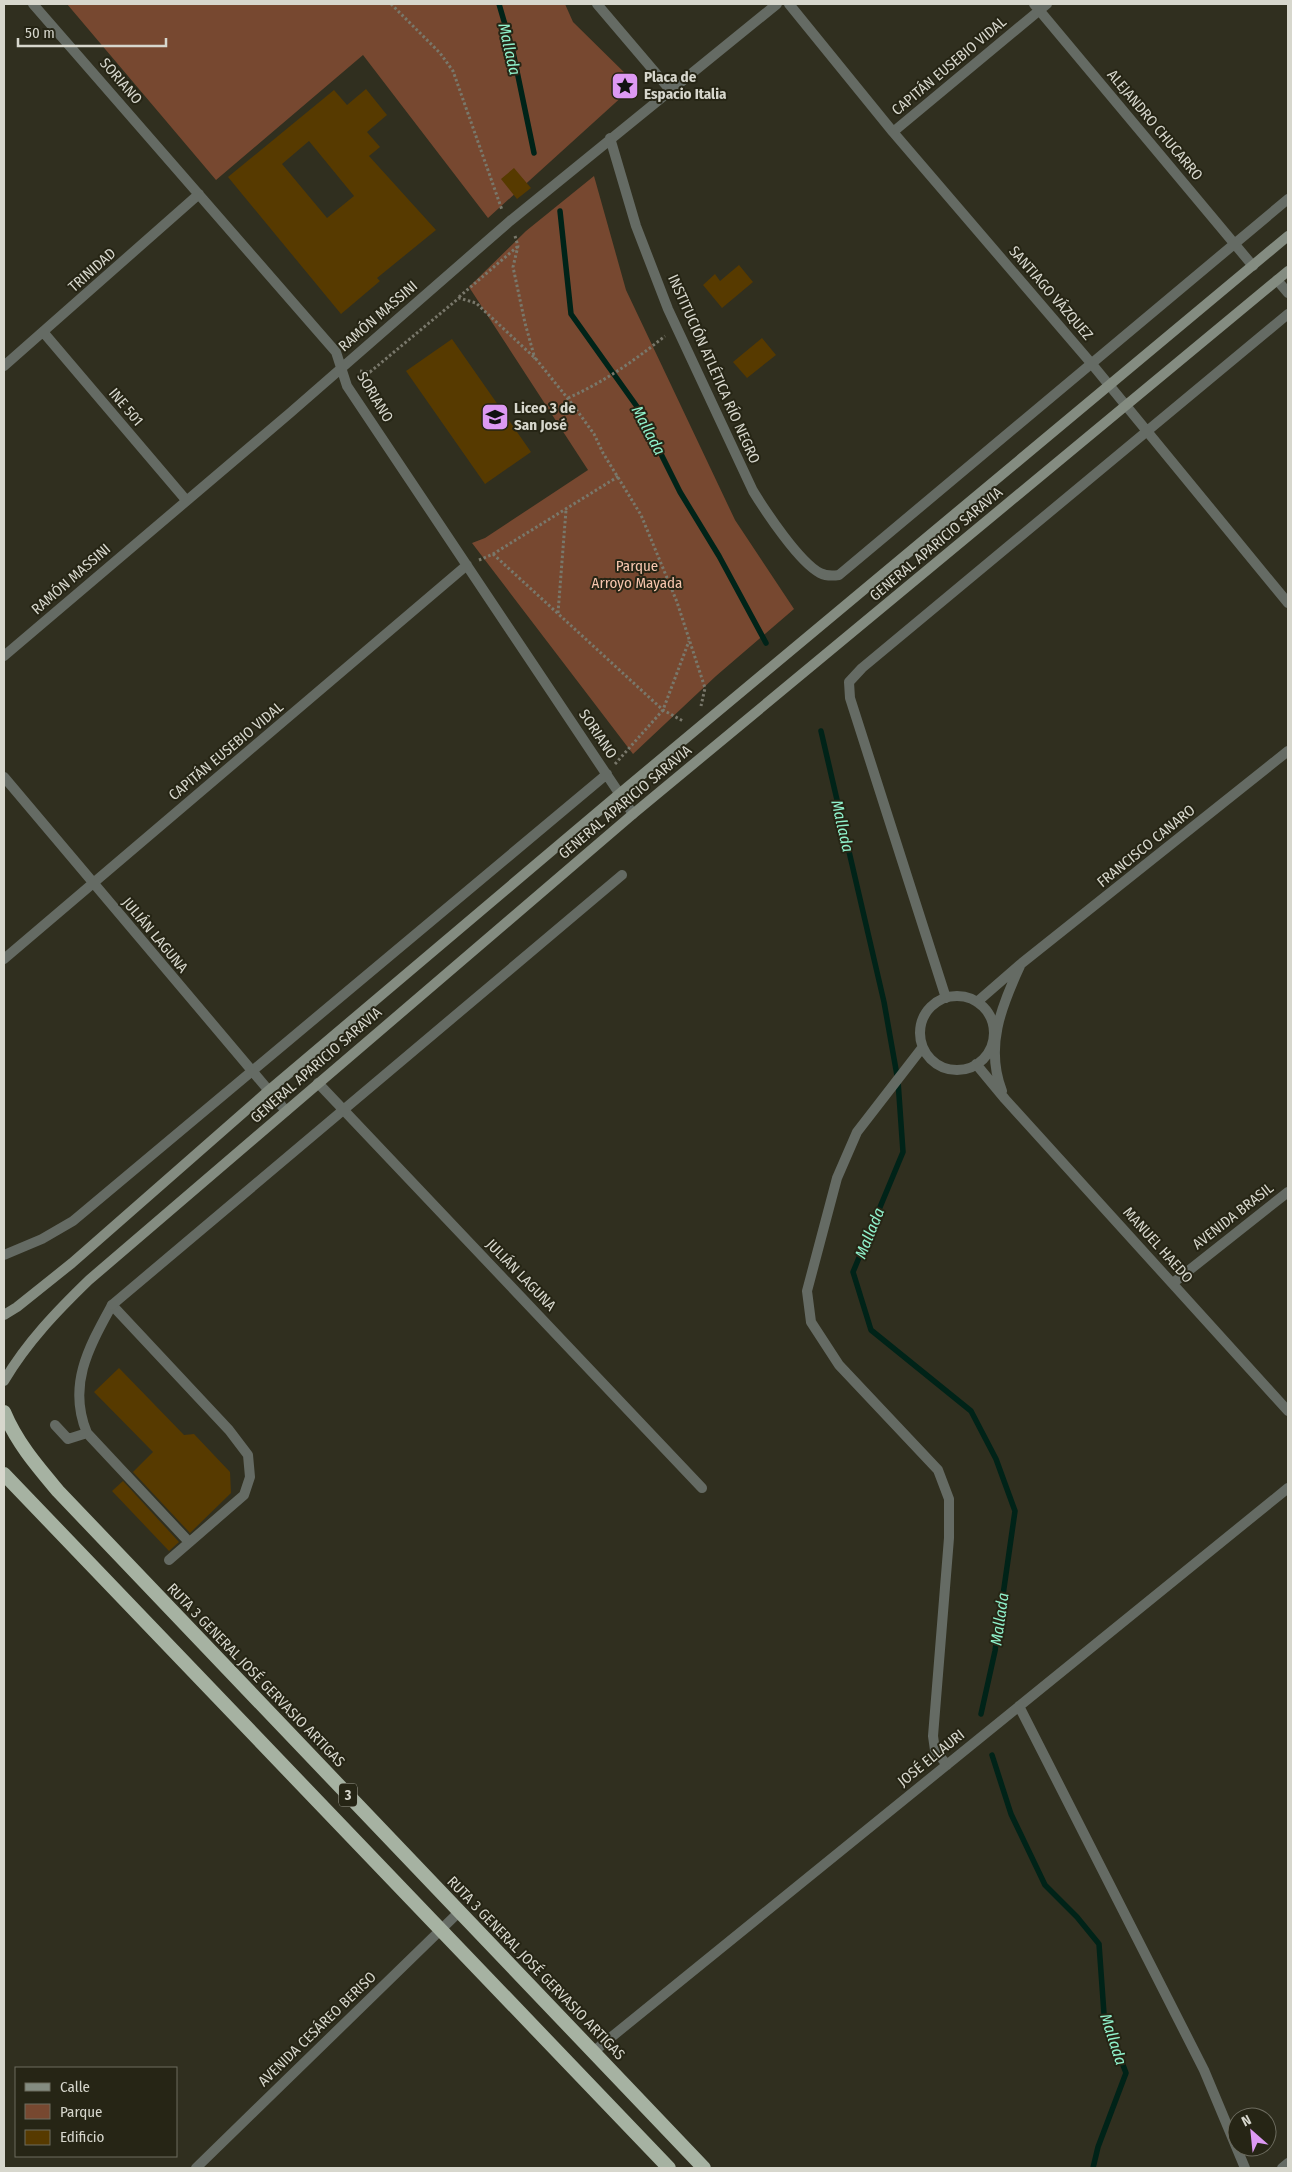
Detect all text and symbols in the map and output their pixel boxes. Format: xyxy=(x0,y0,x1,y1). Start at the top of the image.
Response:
street label: CAPITÁN EUSEBIO VIDAL xyxy=(888,13,1010,119)
scale bar xyxy=(18,15,165,47)
water label: Mallada xyxy=(494,21,525,77)
text: 50 m xyxy=(25,24,55,42)
street label: SORIANO xyxy=(96,54,146,108)
street label: ALEJANDRO CHUCARRO xyxy=(1103,66,1207,184)
place label: Placa de Espacio Italia xyxy=(644,68,727,103)
place icon: Placa de Espacio Italia xyxy=(610,71,640,101)
street label: SANTIAGO VÁZQUEZ xyxy=(1005,242,1097,344)
street label: TRINIDAD xyxy=(65,244,119,296)
street label: INSTITUCIÓN ATLÉTICA RÍO NEGRO xyxy=(664,272,764,466)
street label: RAMÓN MASSINI xyxy=(335,277,421,355)
street label: SORIANO xyxy=(353,369,397,425)
street label: INE 501 xyxy=(105,384,147,430)
place label: Liceo 3 de San José xyxy=(514,399,576,434)
school or university icon: Liceo 3 de San José xyxy=(480,402,510,432)
water label: Mallada xyxy=(628,402,669,458)
street label: GENERAL APARICIO SARAVIA xyxy=(866,483,1006,605)
street label: RAMÓN MASSINI xyxy=(28,540,114,618)
park label: Parque Arroyo Mayada xyxy=(592,557,682,592)
street label: CAPITÁN EUSEBIO VIDAL xyxy=(165,698,287,804)
street label: SORIANO xyxy=(575,706,621,762)
street label: GENERAL APARICIO SARAVIA xyxy=(555,741,695,863)
water label: Mallada xyxy=(827,798,858,854)
street label: FRANCISCO CANARO xyxy=(1093,801,1199,891)
street label: JULIÁN LAGUNA xyxy=(118,894,192,976)
street label: GENERAL APARICIO SARAVIA xyxy=(247,1003,385,1127)
street label: AVENIDA BRASIL xyxy=(1189,1179,1277,1253)
street label: MANUEL HAEDO xyxy=(1119,1203,1197,1287)
water label: Mallada xyxy=(851,1205,888,1261)
street label: JULIÁN LAGUNA xyxy=(482,1235,560,1315)
street label: RUTA 3 GENERAL JOSÉ GERVASIO ARTIGAS xyxy=(163,1579,349,1771)
water label: Mallada xyxy=(986,1591,1013,1647)
street label: JOSÉ ELLAURI xyxy=(894,1726,968,1790)
road number: 3 xyxy=(339,1784,357,1806)
street label: RUTA 3 GENERAL JOSÉ GERVASIO ARTIGAS xyxy=(443,1872,629,2064)
street label: AVENIDA CESÁREO BERISO xyxy=(254,1968,380,2090)
water label: Mallada xyxy=(1096,2011,1131,2067)
legend xyxy=(15,2067,178,2157)
text: Calle xyxy=(60,2078,90,2096)
text: Parque xyxy=(60,2103,103,2121)
north arrow xyxy=(1227,2107,1277,2157)
text: N xyxy=(1239,2111,1254,2130)
text: Edificio xyxy=(60,2128,105,2146)

